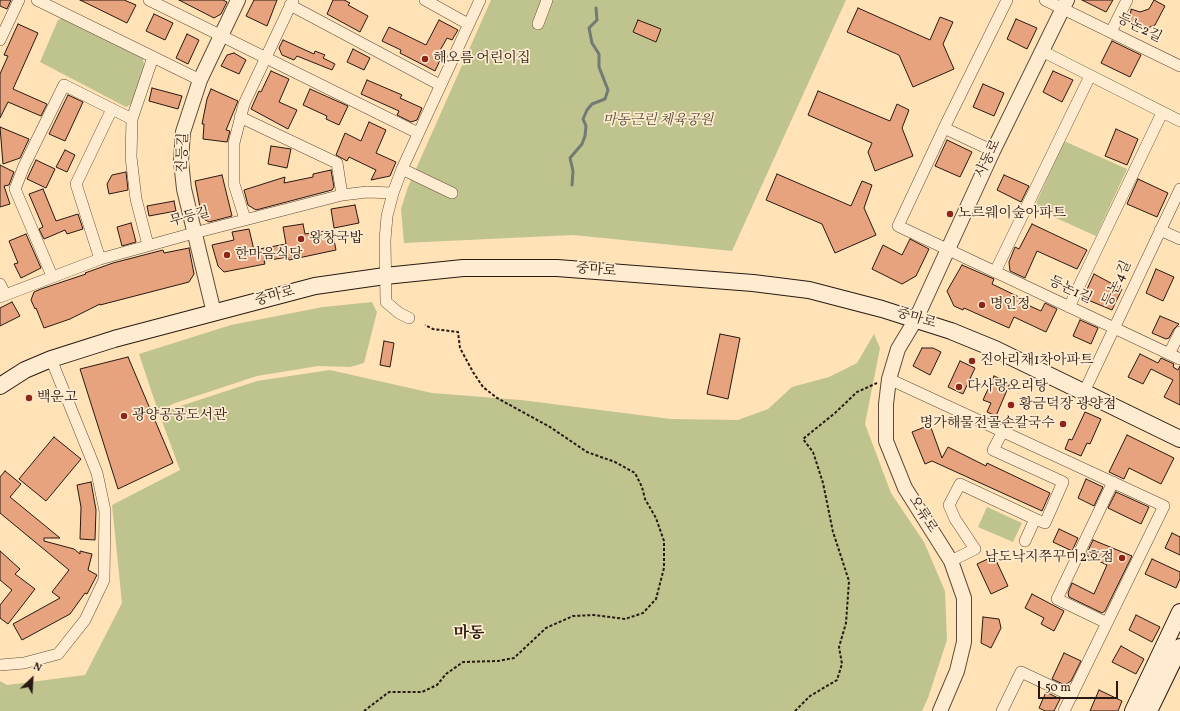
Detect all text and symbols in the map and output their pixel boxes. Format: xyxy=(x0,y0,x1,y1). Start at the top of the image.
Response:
street label: 등논2길 xyxy=(1114,11,1164,47)
place label: 해오름 어린이집 xyxy=(433,51,530,67)
marker: 해오름 어린이집 xyxy=(420,54,430,64)
park label: 마동근린 체육공원 xyxy=(603,113,713,129)
street label: 진등길 xyxy=(175,132,193,174)
street label: 사동로 xyxy=(973,137,1005,181)
street label: 무등길 xyxy=(168,205,212,231)
place label: 노르웨이숲아파트 xyxy=(958,206,1066,222)
marker: 노르웨이숲아파트 xyxy=(945,209,955,219)
place label: 왕창국밥 xyxy=(309,231,363,247)
marker: 왕창국밥 xyxy=(296,234,306,244)
place label: 한마음식당 xyxy=(235,247,303,263)
marker: 한마음식당 xyxy=(222,250,232,260)
street label: 등논4길 xyxy=(1100,258,1136,310)
street label: 중마로 xyxy=(575,261,617,281)
street label: 등논1길 xyxy=(1046,274,1094,308)
street label: 중마로 xyxy=(253,284,297,310)
place label: 명인정 xyxy=(990,297,1031,313)
marker: 명인정 xyxy=(977,300,987,310)
street label: 중마로 xyxy=(894,305,938,333)
place label: 진아리채1차아파트 xyxy=(980,353,1094,369)
marker: 진아리채1차아파트 xyxy=(967,356,977,366)
place label: 다사랑오리탕 xyxy=(967,379,1048,395)
marker: 다사랑오리탕 xyxy=(954,382,964,392)
place label: 백운고 xyxy=(37,390,78,406)
marker: 백운고 xyxy=(24,393,34,403)
place label: 황금덕장 광양점 xyxy=(1019,397,1116,413)
marker: 황금덕장 광양점 xyxy=(1006,400,1016,410)
place label: 광양공공도서관 xyxy=(132,408,227,424)
marker: 광양공공도서관 xyxy=(119,411,129,421)
place label: 명가해물전골손칼국수 xyxy=(920,416,1055,432)
marker: 명가해물전골손칼국수 xyxy=(1058,419,1068,429)
street label: 오류로 xyxy=(904,493,940,537)
place label: 남도낙지쭈꾸미2호점 xyxy=(985,550,1114,566)
marker: 남도낙지쭈꾸미2호점 xyxy=(1117,553,1127,563)
district label: 마동 xyxy=(454,625,484,645)
north arrow xyxy=(12,659,52,699)
text: N xyxy=(30,659,44,676)
scale bar xyxy=(1040,673,1120,699)
text: 50 m xyxy=(1045,680,1071,696)

